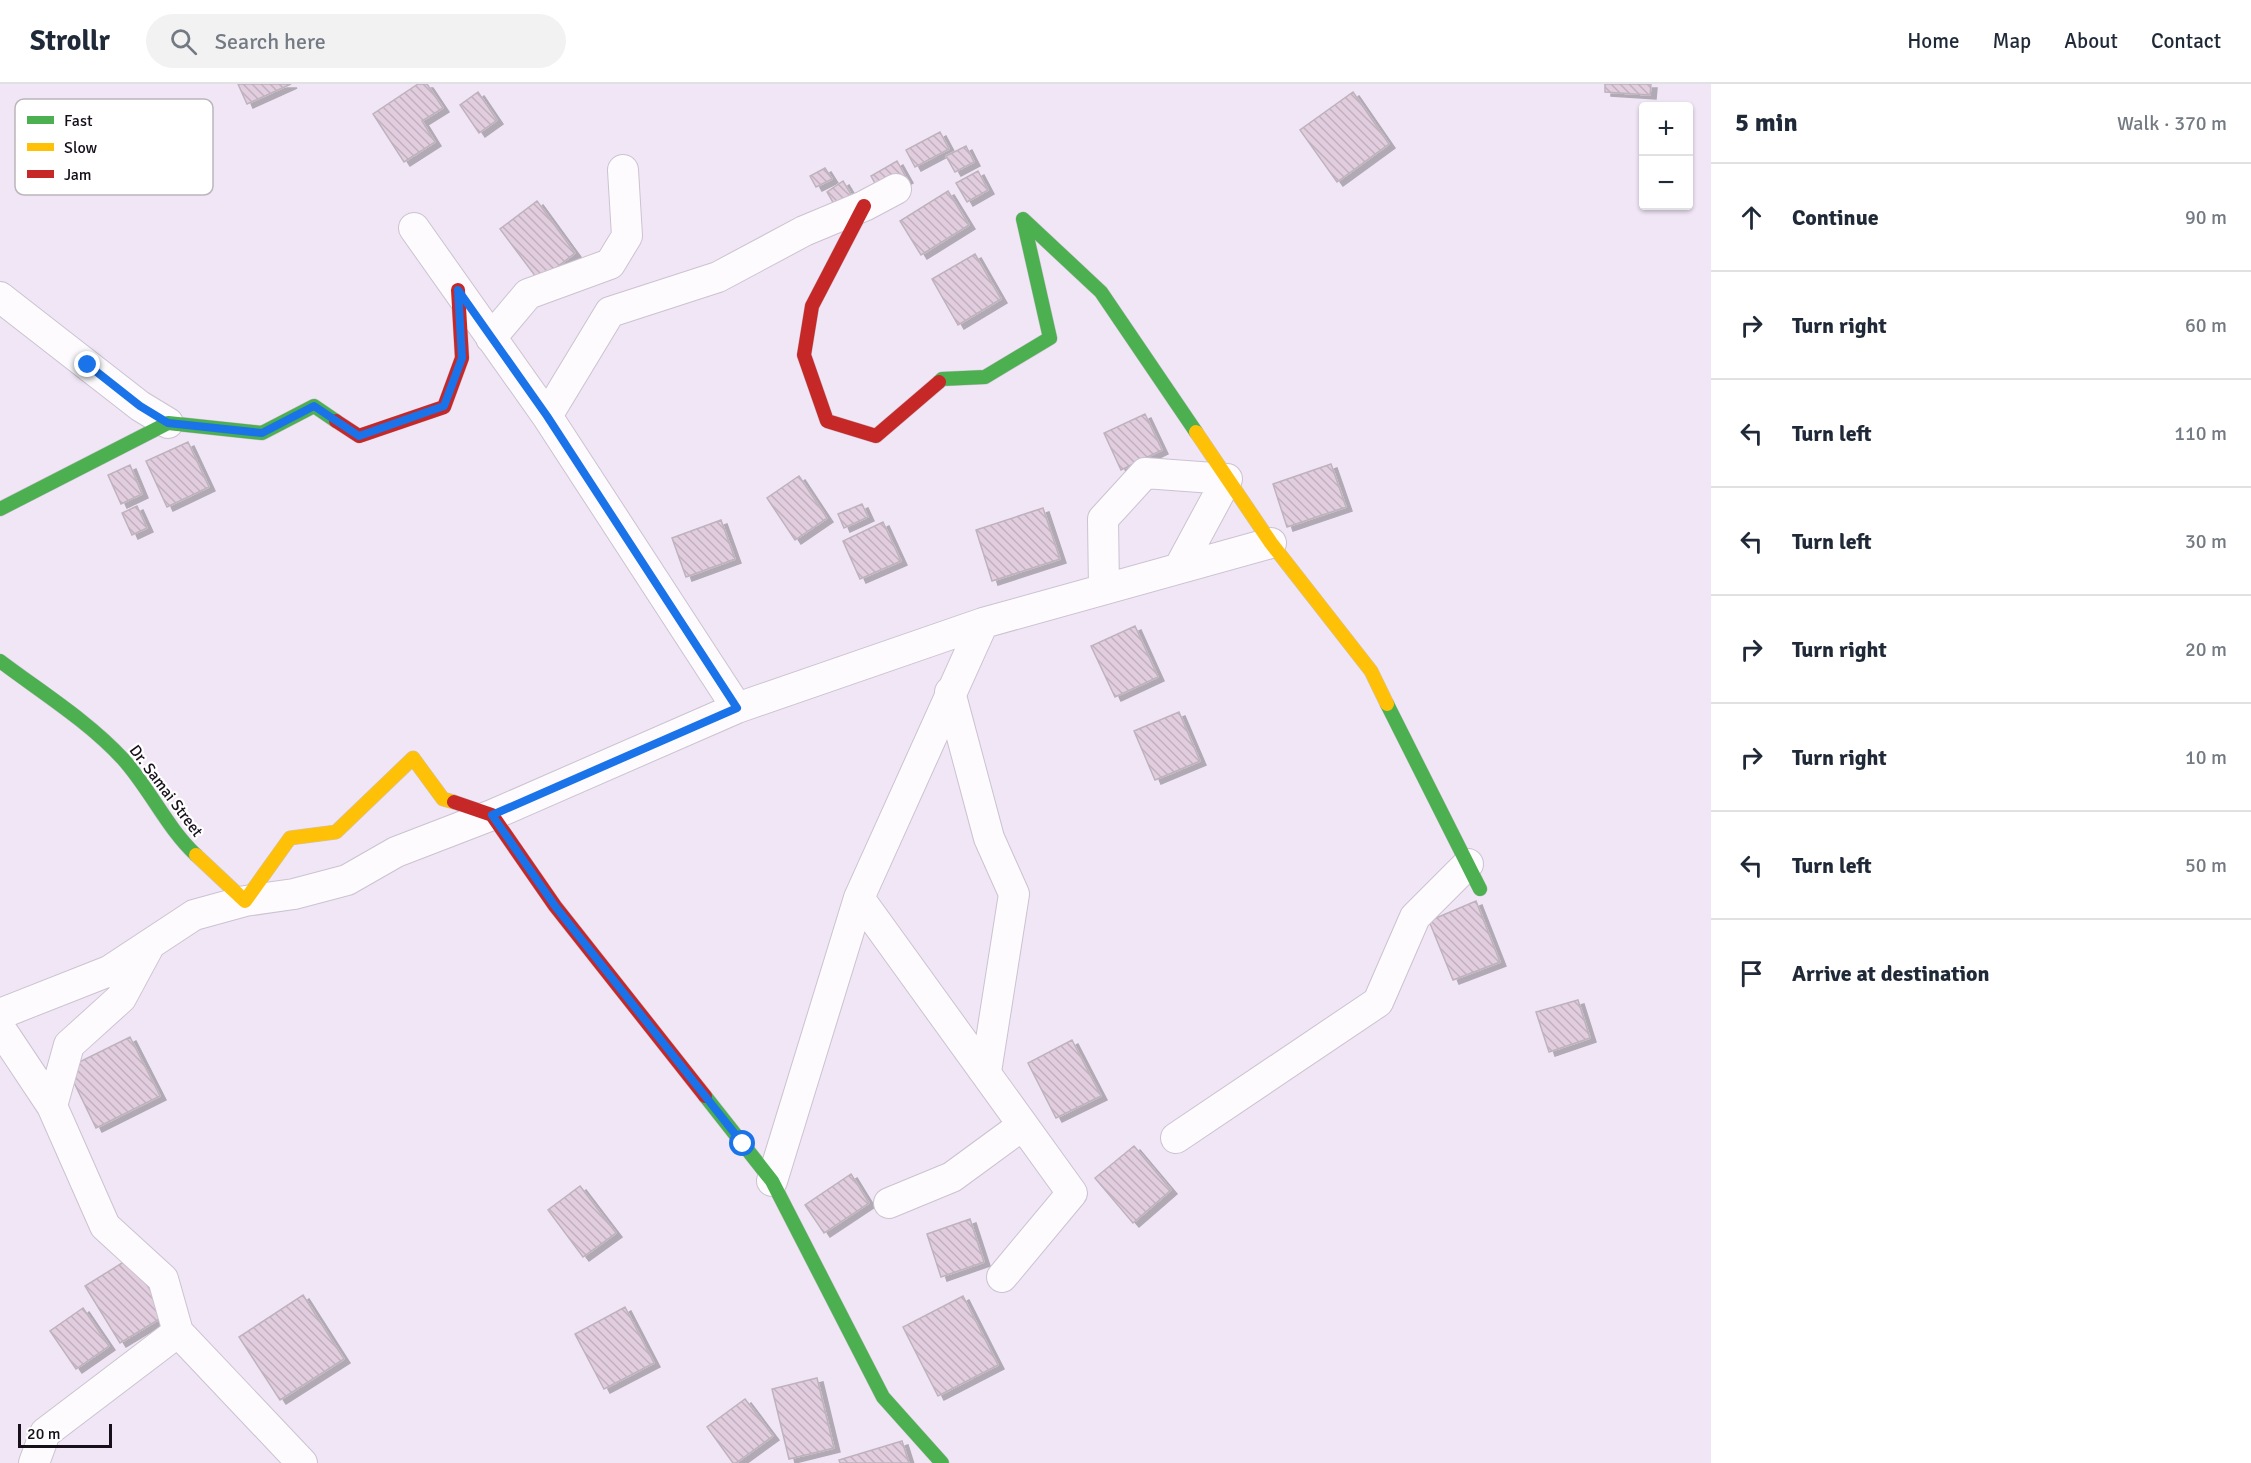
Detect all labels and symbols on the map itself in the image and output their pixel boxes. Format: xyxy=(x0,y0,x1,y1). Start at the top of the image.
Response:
legend xyxy=(15,99,213,195)
text: Fast xyxy=(64,111,93,131)
text: Slow xyxy=(64,138,98,158)
text: Jam xyxy=(64,165,92,185)
route end xyxy=(74,351,100,377)
street label: Dr. Samai Street xyxy=(125,741,207,841)
route start xyxy=(729,1130,755,1156)
scale bar xyxy=(18,1421,112,1448)

